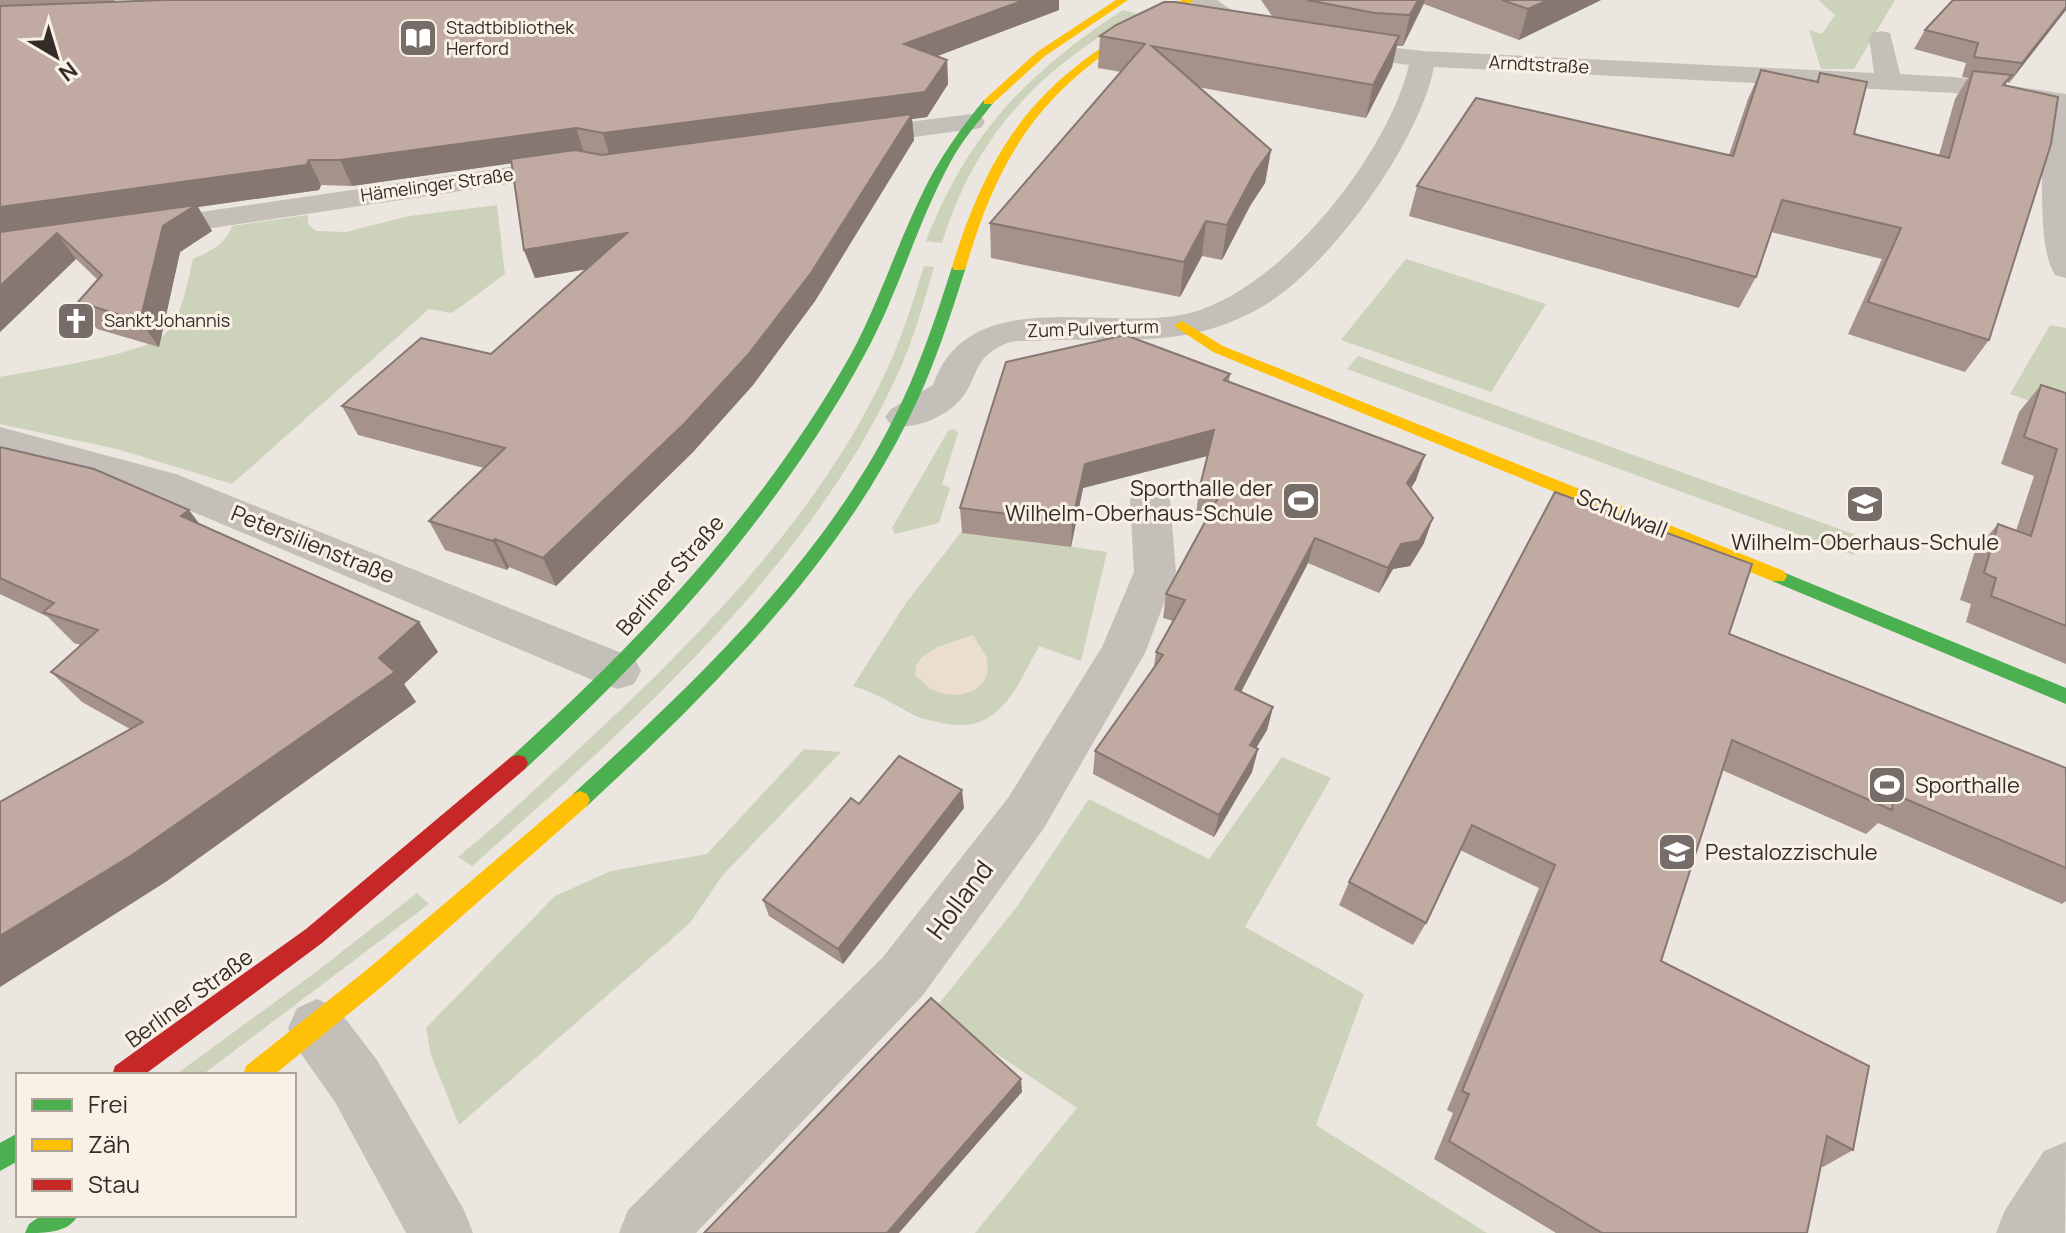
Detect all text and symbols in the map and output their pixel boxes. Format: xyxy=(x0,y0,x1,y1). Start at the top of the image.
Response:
place label: Stadtbibliothek Herford xyxy=(446,15,575,60)
north arrow xyxy=(16,16,96,96)
library icon: Stadtbibliothek Herford xyxy=(397,17,439,59)
street label: Arndtstraße xyxy=(1488,49,1590,79)
text: N xyxy=(53,55,84,88)
street label: Hämelinger Straße xyxy=(359,161,515,207)
church icon: Sankt Johannis xyxy=(55,300,97,342)
place label: Sankt Johannis xyxy=(104,308,230,332)
street label: Zum Pulverturm xyxy=(1027,314,1159,342)
place label: Sporthalle der Wilhelm-Oberhaus-Schule xyxy=(1005,473,1273,528)
sports icon: Sporthalle der Wilhelm-Oberhaus-Schule xyxy=(1280,480,1322,522)
street label: Schulwall xyxy=(1572,481,1672,545)
school or university icon: Wilhelm-Oberhaus-Schule xyxy=(1844,483,1886,525)
street label: Petersilienstraße xyxy=(227,498,399,590)
street label: Berliner Straße xyxy=(609,508,731,642)
place label: Wilhelm-Oberhaus-Schule xyxy=(1731,527,1999,557)
sports icon: Sporthalle xyxy=(1866,764,1908,806)
place label: Sporthalle xyxy=(1915,770,2020,800)
school or university icon: Pestalozzischule xyxy=(1656,831,1698,873)
place label: Pestalozzischule xyxy=(1705,837,1878,867)
street label: Holland xyxy=(918,852,1001,946)
street label: Berliner Straße xyxy=(119,941,259,1054)
legend xyxy=(16,1073,296,1217)
text: Frei xyxy=(88,1087,128,1120)
text: Zäh xyxy=(88,1127,130,1160)
text: Stau xyxy=(88,1167,140,1200)

